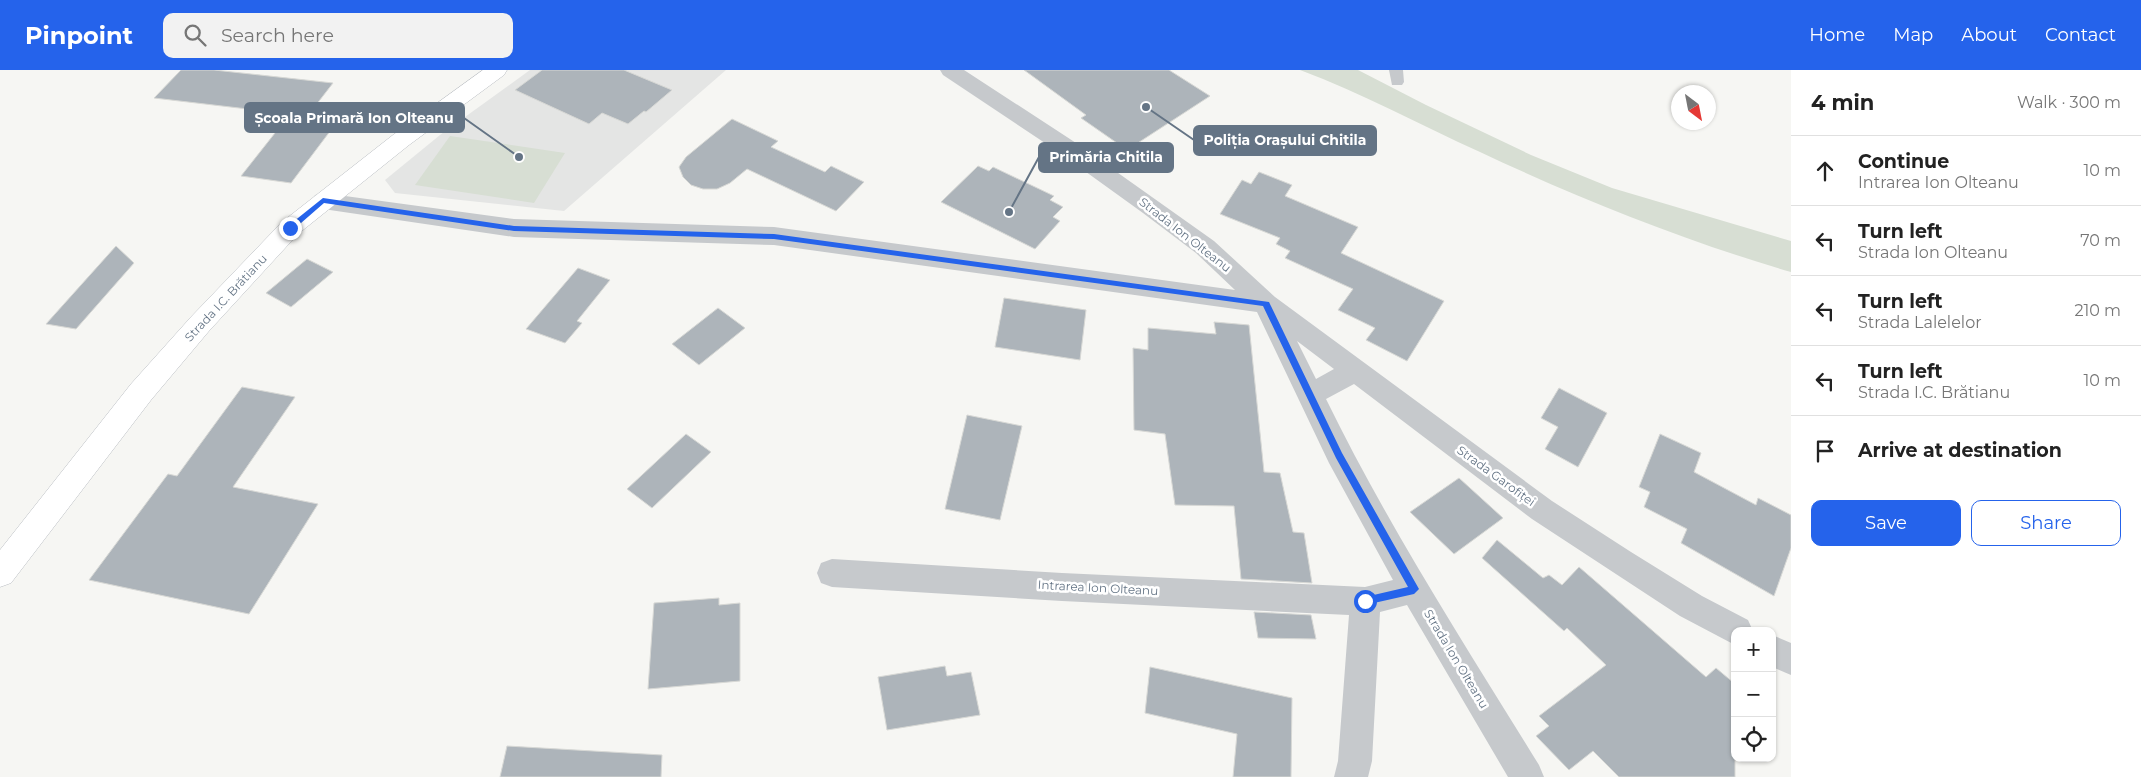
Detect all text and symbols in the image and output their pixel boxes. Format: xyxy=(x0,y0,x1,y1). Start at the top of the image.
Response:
search box xyxy=(163,13,513,58)
text: Pinpoint xyxy=(25,21,133,50)
icon: search xyxy=(181,21,209,49)
text: Search here xyxy=(221,24,334,47)
text: Home xyxy=(1809,24,1865,46)
text: Map xyxy=(1893,24,1933,46)
text: About xyxy=(1961,24,2017,46)
text: Contact xyxy=(2045,24,2116,46)
north arrow xyxy=(1671,85,1716,130)
text: 4 min xyxy=(1811,90,1874,115)
text: Walk · 300 m xyxy=(2017,93,2121,112)
callout: Școala Primară Ion Olteanu xyxy=(245,103,464,132)
text: Școala Primară Ion Olteanu xyxy=(254,109,454,128)
callout: Poliția Orașului Chitila xyxy=(1194,126,1376,155)
text: Poliția Orașului Chitila xyxy=(1204,131,1366,150)
callout: Primăria Chitila xyxy=(1039,143,1173,172)
text: Primăria Chitila xyxy=(1049,148,1163,166)
text: Continue xyxy=(1858,150,1949,173)
icon: ahead xyxy=(1811,157,1839,185)
text: 10 m xyxy=(2083,161,2121,180)
text: Intrarea Ion Olteanu xyxy=(1858,173,2019,192)
street label: Strada Ion Olteanu xyxy=(1136,194,1234,275)
route end xyxy=(279,217,302,240)
text: Turn left xyxy=(1858,220,1943,243)
icon: left xyxy=(1811,227,1839,255)
text: 70 m xyxy=(2080,231,2121,250)
text: Strada Ion Olteanu xyxy=(1858,243,2008,262)
street label: Strada I.C. Brătianu xyxy=(181,251,270,345)
text: Turn left xyxy=(1858,290,1943,313)
icon: left xyxy=(1811,297,1839,325)
text: 210 m xyxy=(2074,301,2121,320)
text: Strada Lalelelor xyxy=(1858,313,1982,332)
text: Turn left xyxy=(1858,360,1943,383)
icon: left xyxy=(1811,367,1839,395)
text: 10 m xyxy=(2083,371,2121,390)
text: Strada I.C. Brătianu xyxy=(1858,383,2010,402)
icon: arrive xyxy=(1811,437,1839,465)
text: Arrive at destination xyxy=(1858,439,2062,462)
street label: Strada Garofiței xyxy=(1454,442,1538,509)
button: Save xyxy=(1811,500,1961,546)
button: Share xyxy=(1971,500,2121,546)
street label: Intrarea Ion Olteanu xyxy=(1037,577,1159,598)
route start xyxy=(1354,590,1377,613)
street label: Strada Ion Olteanu xyxy=(1421,607,1492,711)
map controls xyxy=(1731,627,1776,762)
button: + xyxy=(1731,627,1776,672)
button: − xyxy=(1731,672,1776,717)
button: locate xyxy=(1731,717,1776,762)

